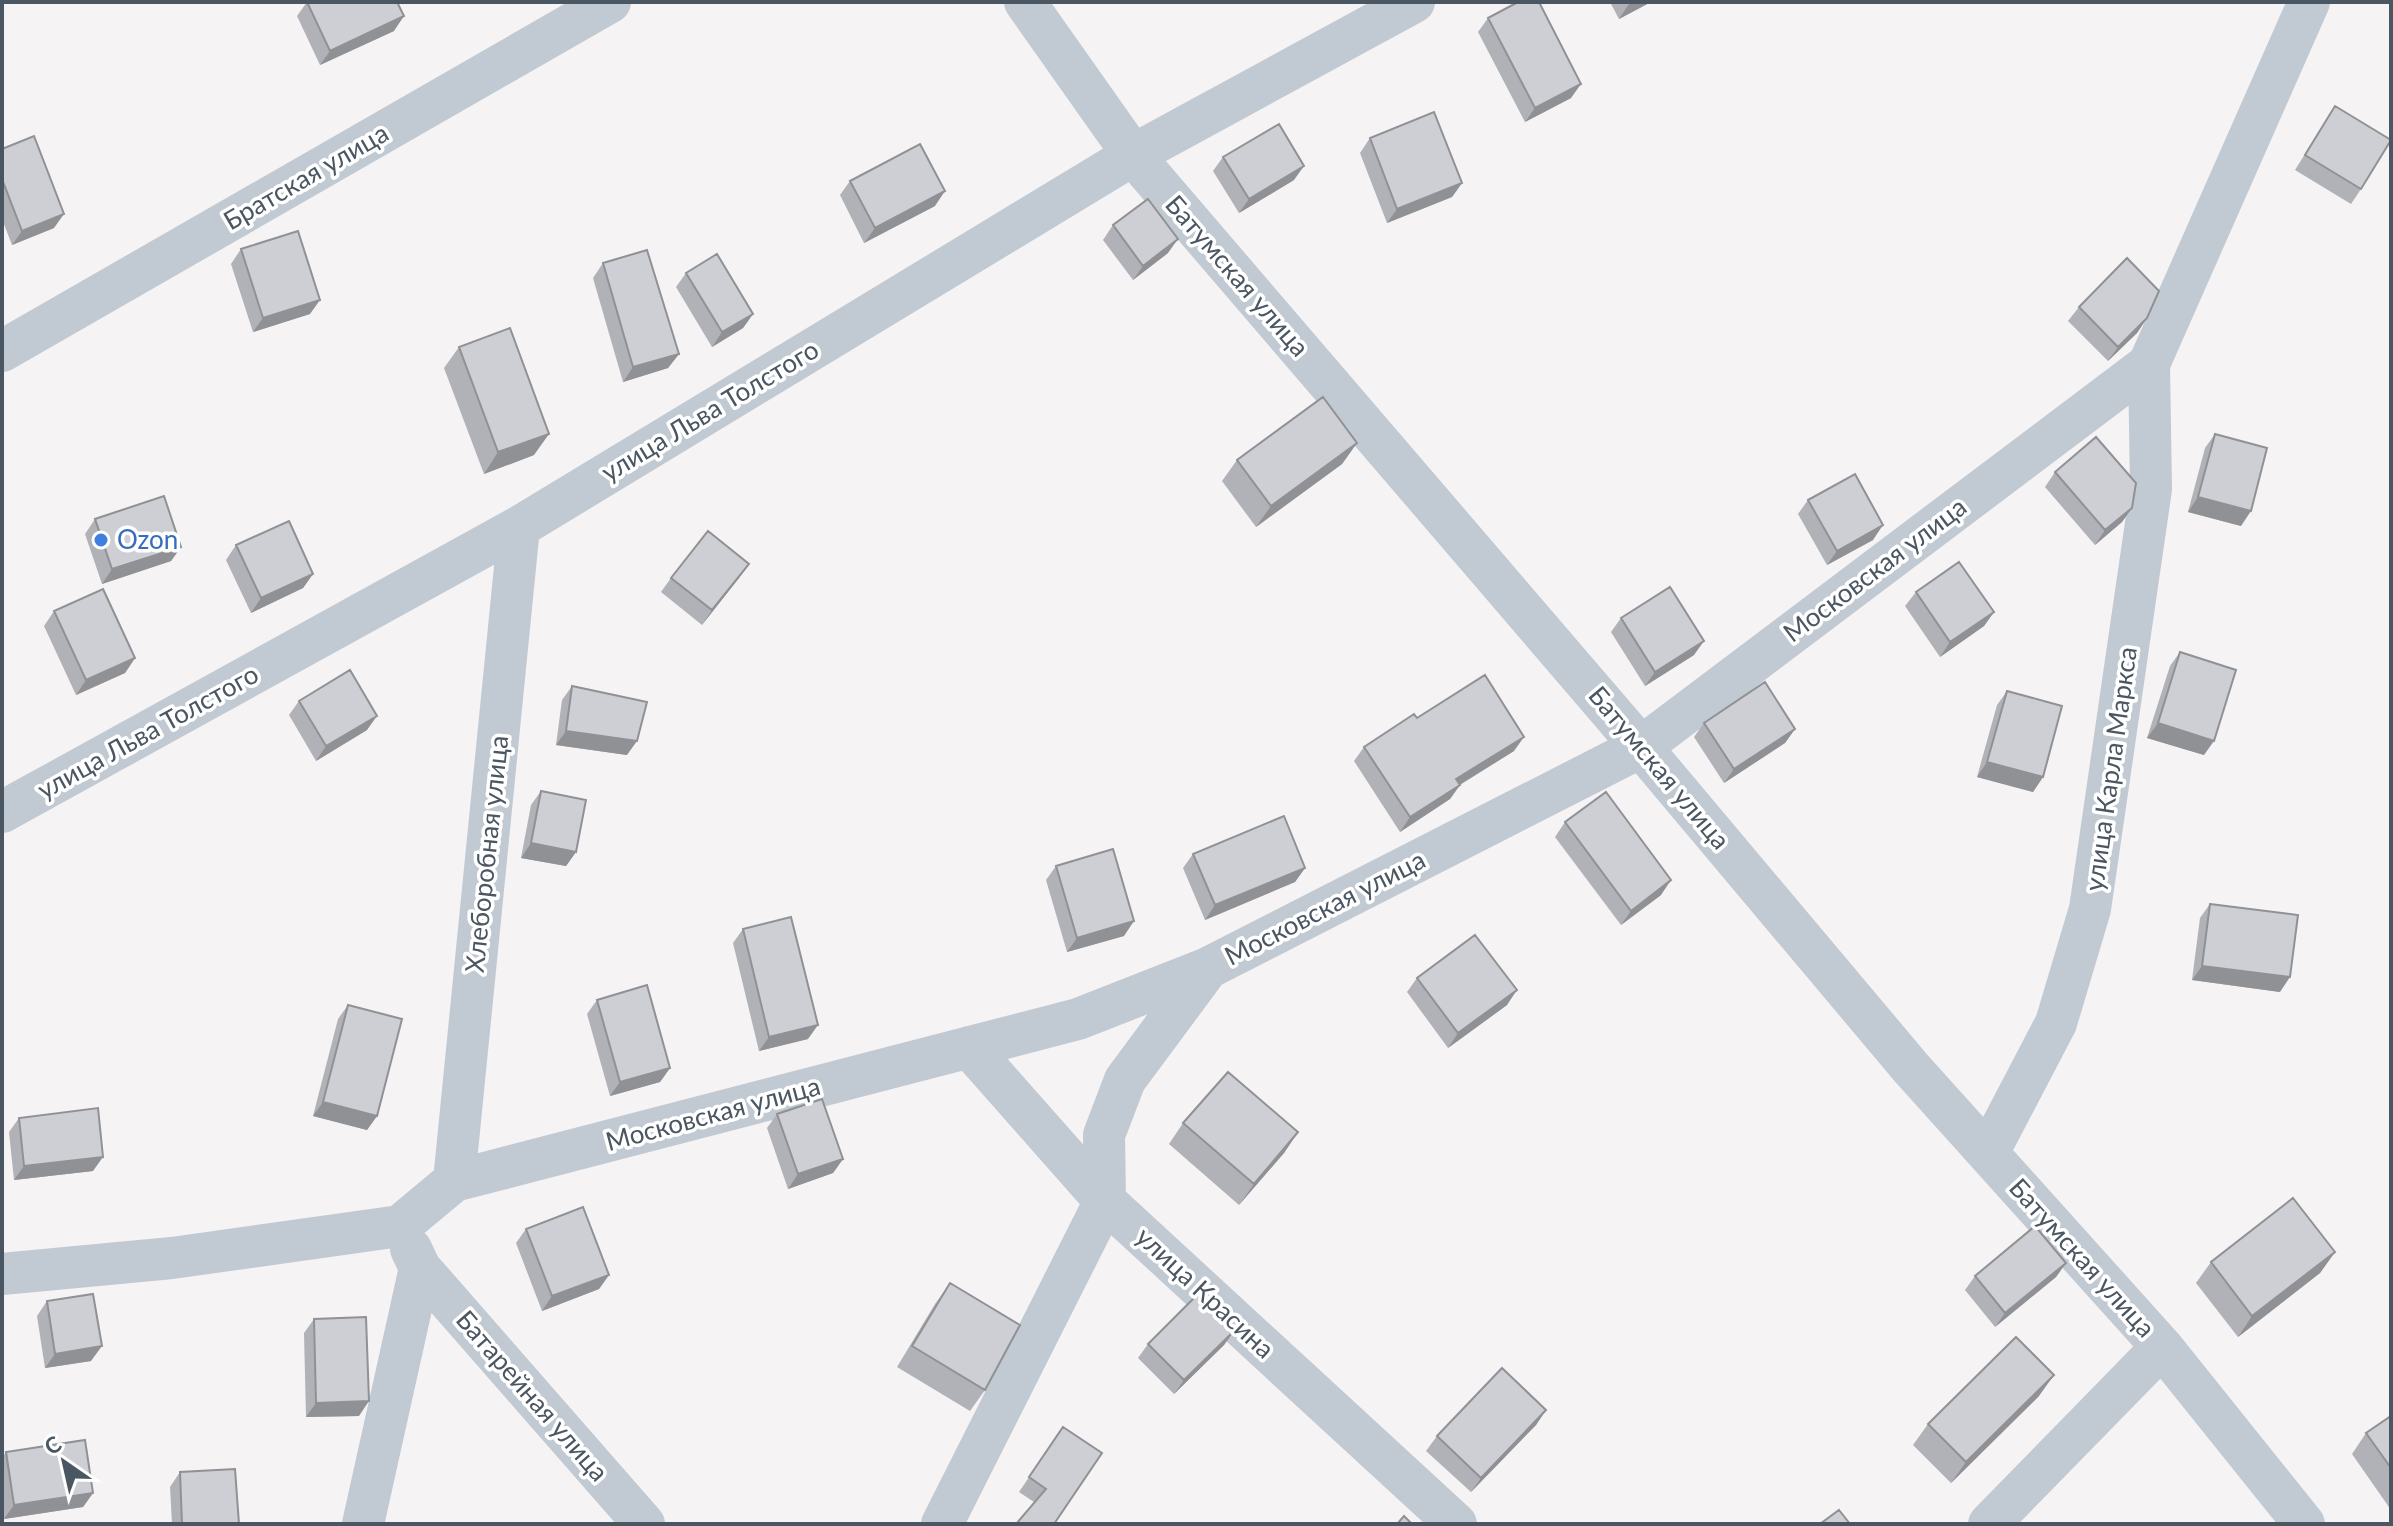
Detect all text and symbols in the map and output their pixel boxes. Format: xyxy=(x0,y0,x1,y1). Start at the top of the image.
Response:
street label: Братская улица xyxy=(217,116,394,236)
street label: Батумская улица xyxy=(1159,188,1316,362)
street label: улица Льва Толстого xyxy=(595,333,824,488)
street label: Московская улица xyxy=(1777,490,1972,648)
place label: Ozon xyxy=(117,523,178,555)
marker: Ozon xyxy=(92,531,110,549)
street label: улица Карла Маркса xyxy=(2077,645,2143,893)
street label: улица Льва Толстого xyxy=(31,657,264,805)
street label: Батумская улица xyxy=(1582,679,1737,855)
street label: Хлеборобная улица xyxy=(458,734,514,974)
street label: Московская улица xyxy=(1219,843,1430,971)
street label: Московская улица xyxy=(602,1069,824,1157)
street label: Батумская улица xyxy=(2003,1171,2162,1343)
street label: улица Красина xyxy=(1130,1220,1281,1364)
street label: Батарейная улица xyxy=(450,1303,616,1487)
north arrow xyxy=(24,1422,104,1502)
text: С xyxy=(39,1429,66,1460)

